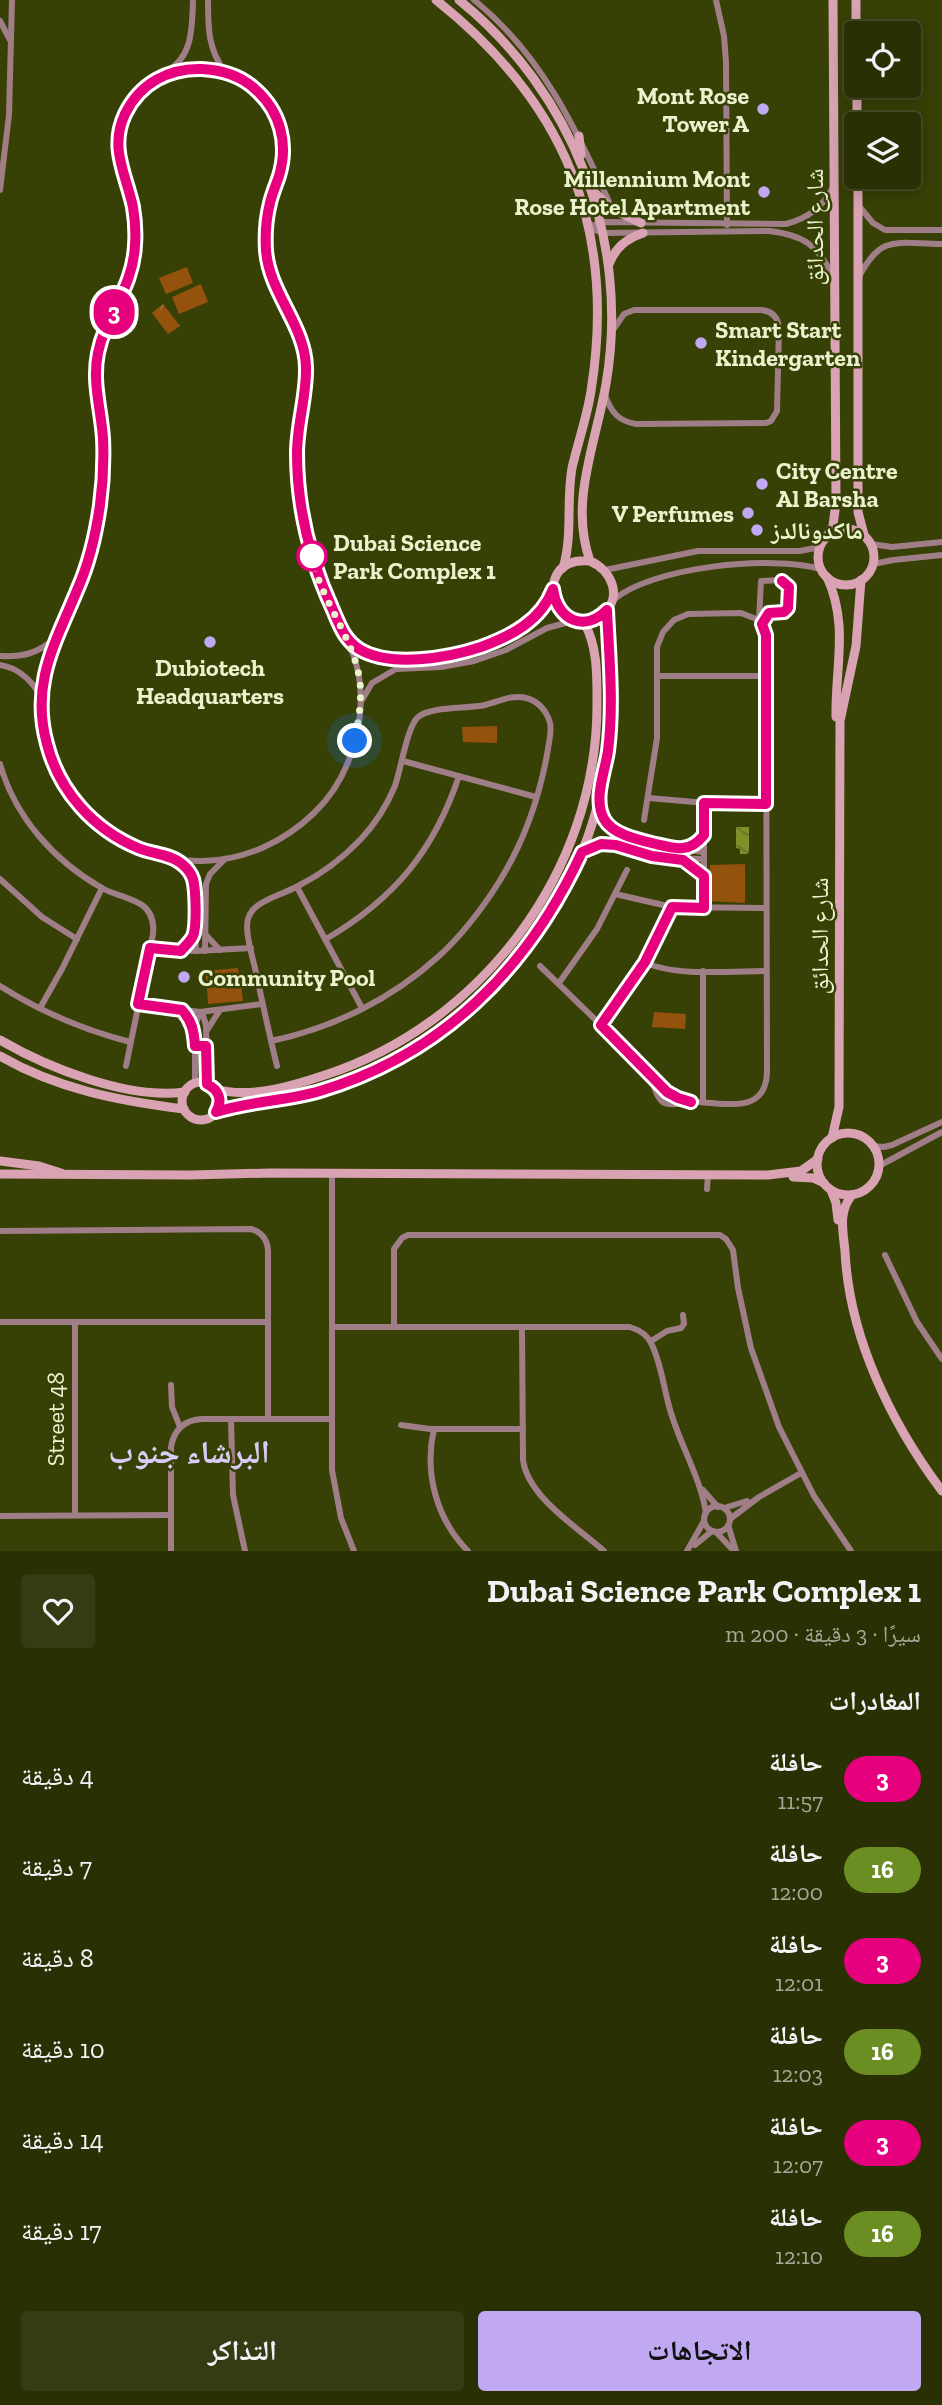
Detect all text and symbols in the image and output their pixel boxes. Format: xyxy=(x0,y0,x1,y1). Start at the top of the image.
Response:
map controls xyxy=(844,21,921,189)
button: locate xyxy=(844,21,921,98)
place label: Mont Rose Tower A xyxy=(637,81,750,138)
marker: Mont Rose Tower A xyxy=(755,101,771,117)
button: layers xyxy=(844,112,921,189)
place label: Millennium Mont Rose Hotel Apartment xyxy=(514,164,750,221)
street label: شارع الحدائق xyxy=(800,169,830,285)
marker: Millennium Mont Rose Hotel Apartment xyxy=(756,184,772,200)
line badge: 3 xyxy=(91,289,137,335)
text: 3 xyxy=(108,297,120,326)
place label: Smart Start Kindergarten xyxy=(715,315,860,372)
marker: Smart Start Kindergarten xyxy=(693,335,709,351)
place label: City Centre Al Barsha xyxy=(776,456,898,513)
marker: City Centre Al Barsha xyxy=(754,476,770,492)
place label: V Perfumes xyxy=(612,499,734,528)
marker: V Perfumes xyxy=(740,505,756,521)
place label: ماكدونالدز xyxy=(770,516,863,545)
marker: ماكدونالدز xyxy=(749,522,765,538)
place label: Dubai Science Park Complex 1 xyxy=(333,528,496,585)
marker: Dubai Science Park Complex 1 xyxy=(297,541,327,571)
marker: Dubiotech Headquarters xyxy=(202,634,218,650)
place label: Dubiotech Headquarters xyxy=(136,653,284,710)
your location xyxy=(337,723,372,758)
street label: شارع الحدائق xyxy=(805,878,835,994)
place label: Community Pool xyxy=(198,963,376,992)
marker: Community Pool xyxy=(176,969,192,985)
street label: Street 48 xyxy=(41,1372,70,1466)
district label: البرشاء جنوب xyxy=(108,1433,270,1471)
text: Dubai Science Park Complex 1 xyxy=(487,1571,921,1610)
button: heart xyxy=(21,1574,95,1648)
text: سيرًا · 3 دقيقة · 200 m xyxy=(725,1620,921,1648)
text: المغادرات xyxy=(829,1685,921,1717)
text: حافلة xyxy=(769,1746,823,1778)
text: 4 دقيقة xyxy=(21,1760,94,1792)
text: 3 xyxy=(876,1764,889,1793)
text: 11:57 xyxy=(778,1787,823,1815)
text: حافلة xyxy=(769,1837,823,1869)
text: 7 دقيقة xyxy=(21,1851,92,1883)
text: 16 xyxy=(871,1855,894,1884)
text: 12:00 xyxy=(771,1878,823,1906)
text: حافلة xyxy=(769,1928,823,1960)
text: 8 دقيقة xyxy=(21,1942,94,1974)
text: 3 xyxy=(876,1946,889,1975)
text: 12:01 xyxy=(775,1969,823,1997)
text: حافلة xyxy=(769,2019,823,2051)
text: 10 دقيقة xyxy=(21,2033,105,2065)
text: 16 xyxy=(871,2037,894,2066)
text: 12:03 xyxy=(773,2060,823,2088)
text: حافلة xyxy=(769,2110,823,2142)
text: 14 دقيقة xyxy=(21,2124,104,2156)
text: 3 xyxy=(876,2128,889,2157)
text: 12:07 xyxy=(773,2151,823,2179)
text: حافلة xyxy=(769,2201,823,2233)
text: 17 دقيقة xyxy=(21,2215,102,2247)
text: 16 xyxy=(871,2219,894,2248)
text: 12:10 xyxy=(775,2242,823,2270)
button: التذاكر xyxy=(21,2311,464,2391)
button: الاتجاهات xyxy=(478,2311,921,2391)

